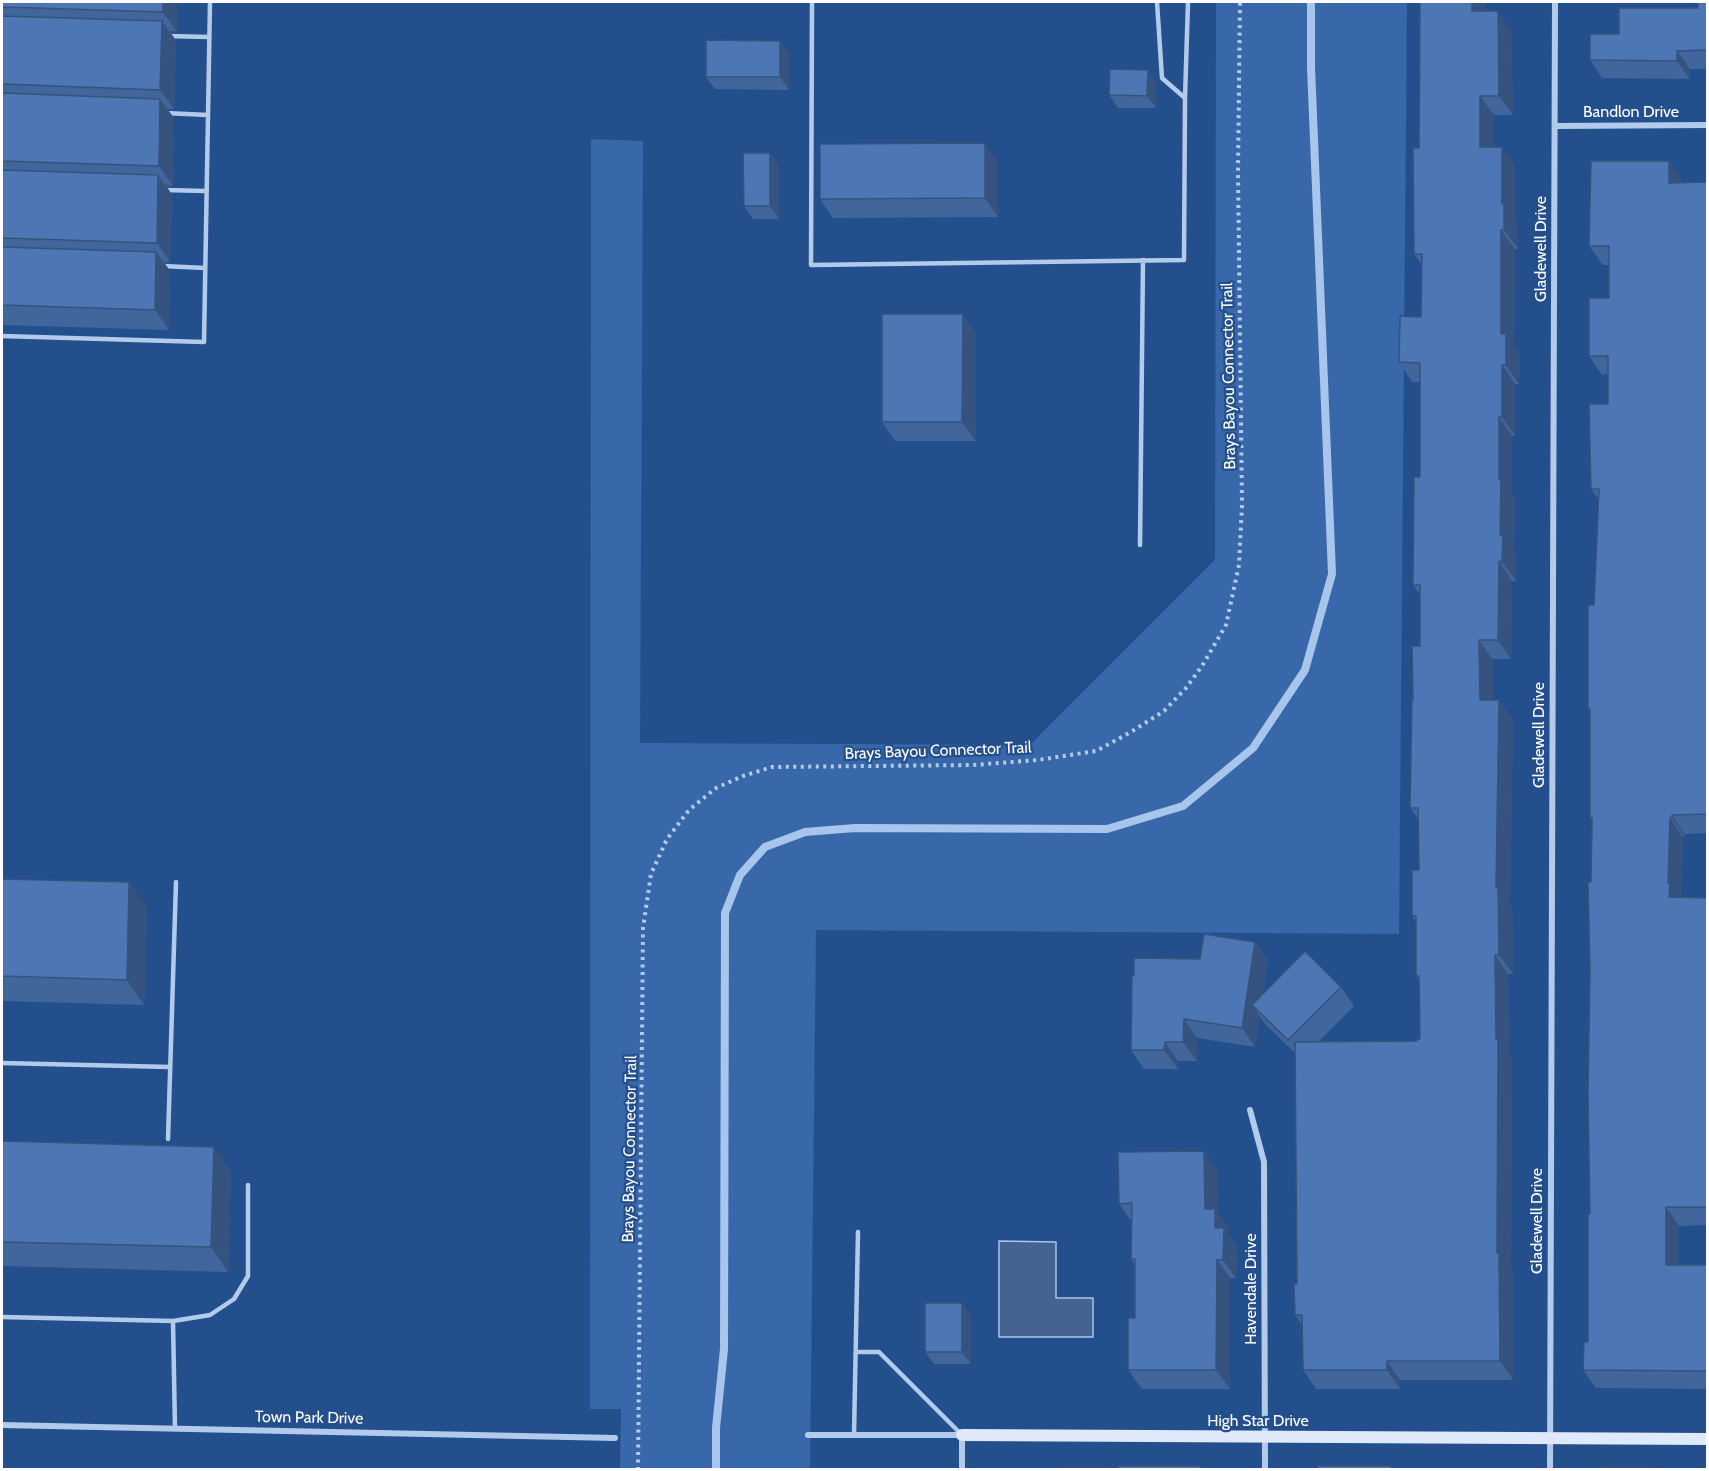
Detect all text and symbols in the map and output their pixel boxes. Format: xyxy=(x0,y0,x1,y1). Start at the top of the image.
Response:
street label: Bandlon Drive xyxy=(1583,102,1679,122)
street label: Gladewell Drive xyxy=(1531,196,1551,302)
street label: Brays Bayou Connector Trail xyxy=(1218,282,1240,470)
street label: Gladewell Drive xyxy=(1529,682,1549,788)
street label: Brays Bayou Connector Trail xyxy=(844,738,1032,764)
street label: Brays Bayou Connector Trail xyxy=(619,1055,641,1243)
street label: Gladewell Drive xyxy=(1527,1168,1547,1274)
street label: Havendale Drive xyxy=(1241,1233,1261,1345)
street label: Town Park Drive xyxy=(255,1407,363,1429)
street label: High Star Drive xyxy=(1207,1411,1309,1431)

